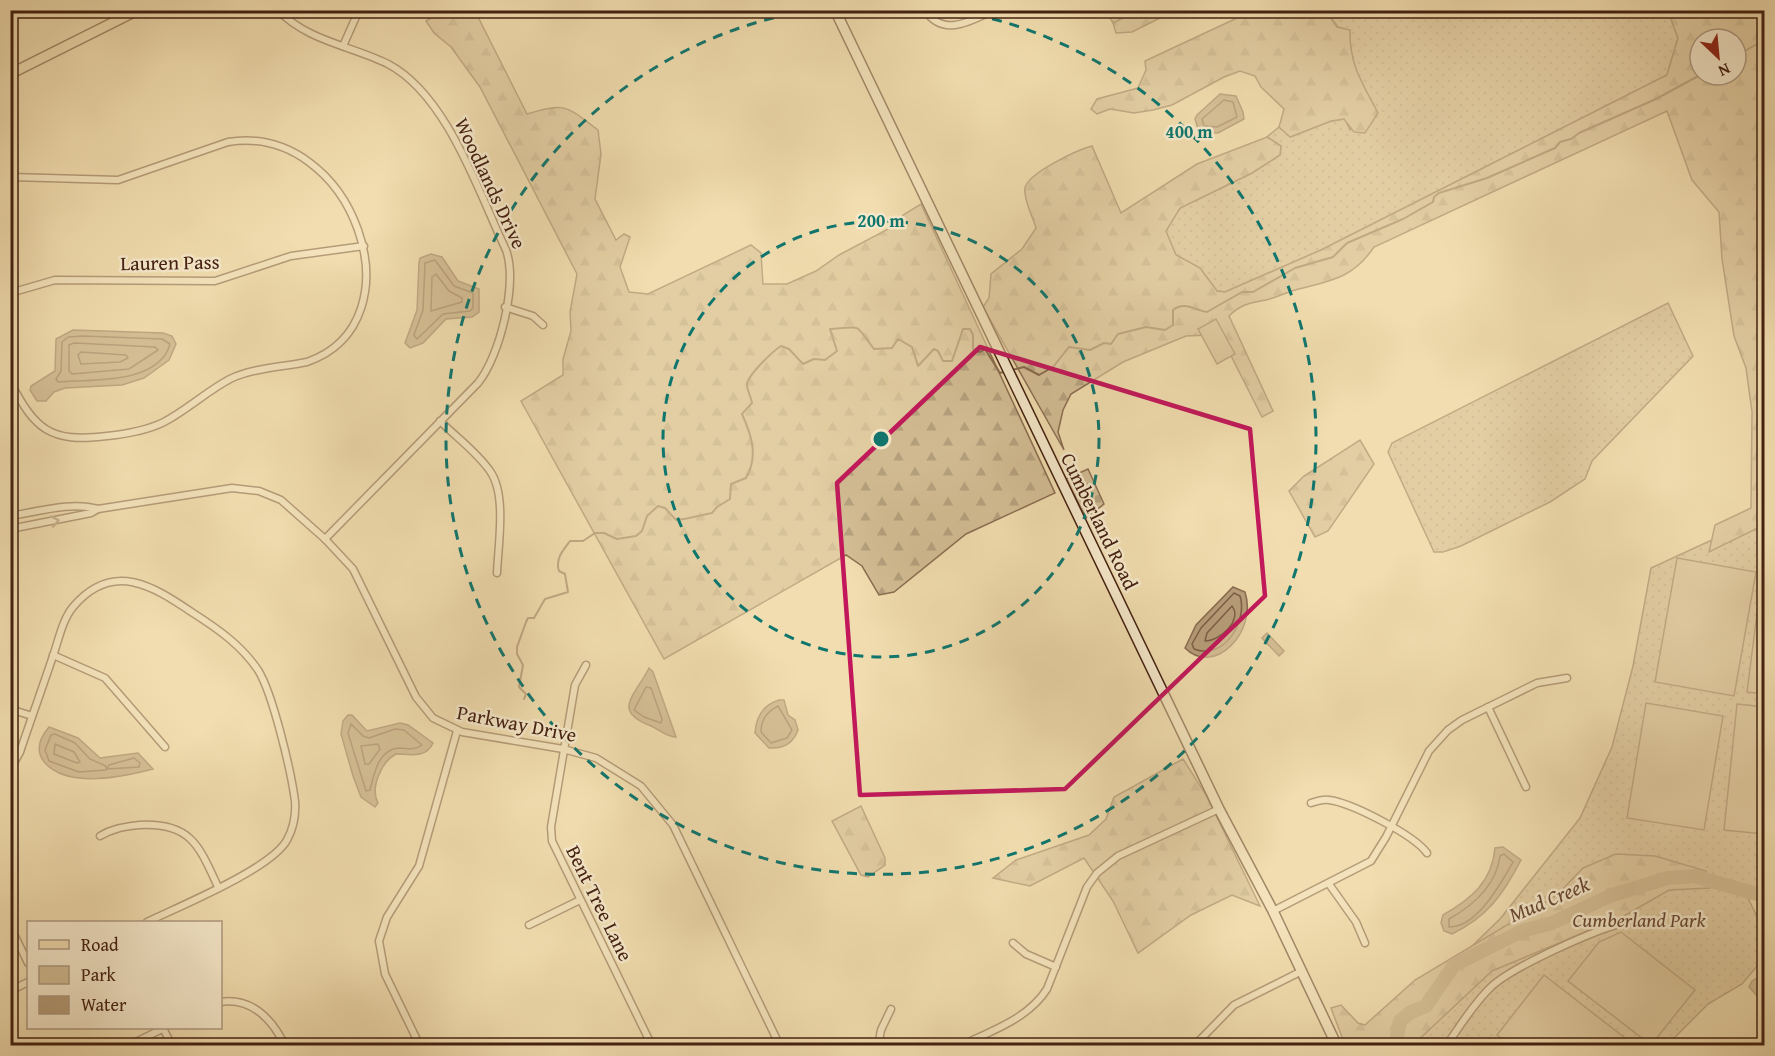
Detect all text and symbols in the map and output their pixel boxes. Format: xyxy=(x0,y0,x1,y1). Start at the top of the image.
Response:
north arrow xyxy=(1688,27,1748,87)
text: N xyxy=(1714,57,1735,84)
street label: Woodlands Drive xyxy=(448,113,534,253)
text: 400 m xyxy=(1165,118,1213,145)
text: 200 m xyxy=(857,207,905,234)
street label: Lauren Pass xyxy=(120,247,220,277)
centre of rings xyxy=(871,429,891,449)
street label: Cumberland Road xyxy=(1054,448,1146,595)
one-way arrow xyxy=(49,515,59,528)
street label: Parkway Drive xyxy=(455,697,579,749)
street label: Bent Tree Lane xyxy=(559,840,641,966)
water label: Mud Creek xyxy=(1504,868,1595,930)
park label: Cumberland Park xyxy=(1572,905,1706,934)
legend xyxy=(27,921,222,1029)
text: Road xyxy=(81,931,119,958)
text: Park xyxy=(81,961,117,988)
text: Water xyxy=(81,991,127,1018)

